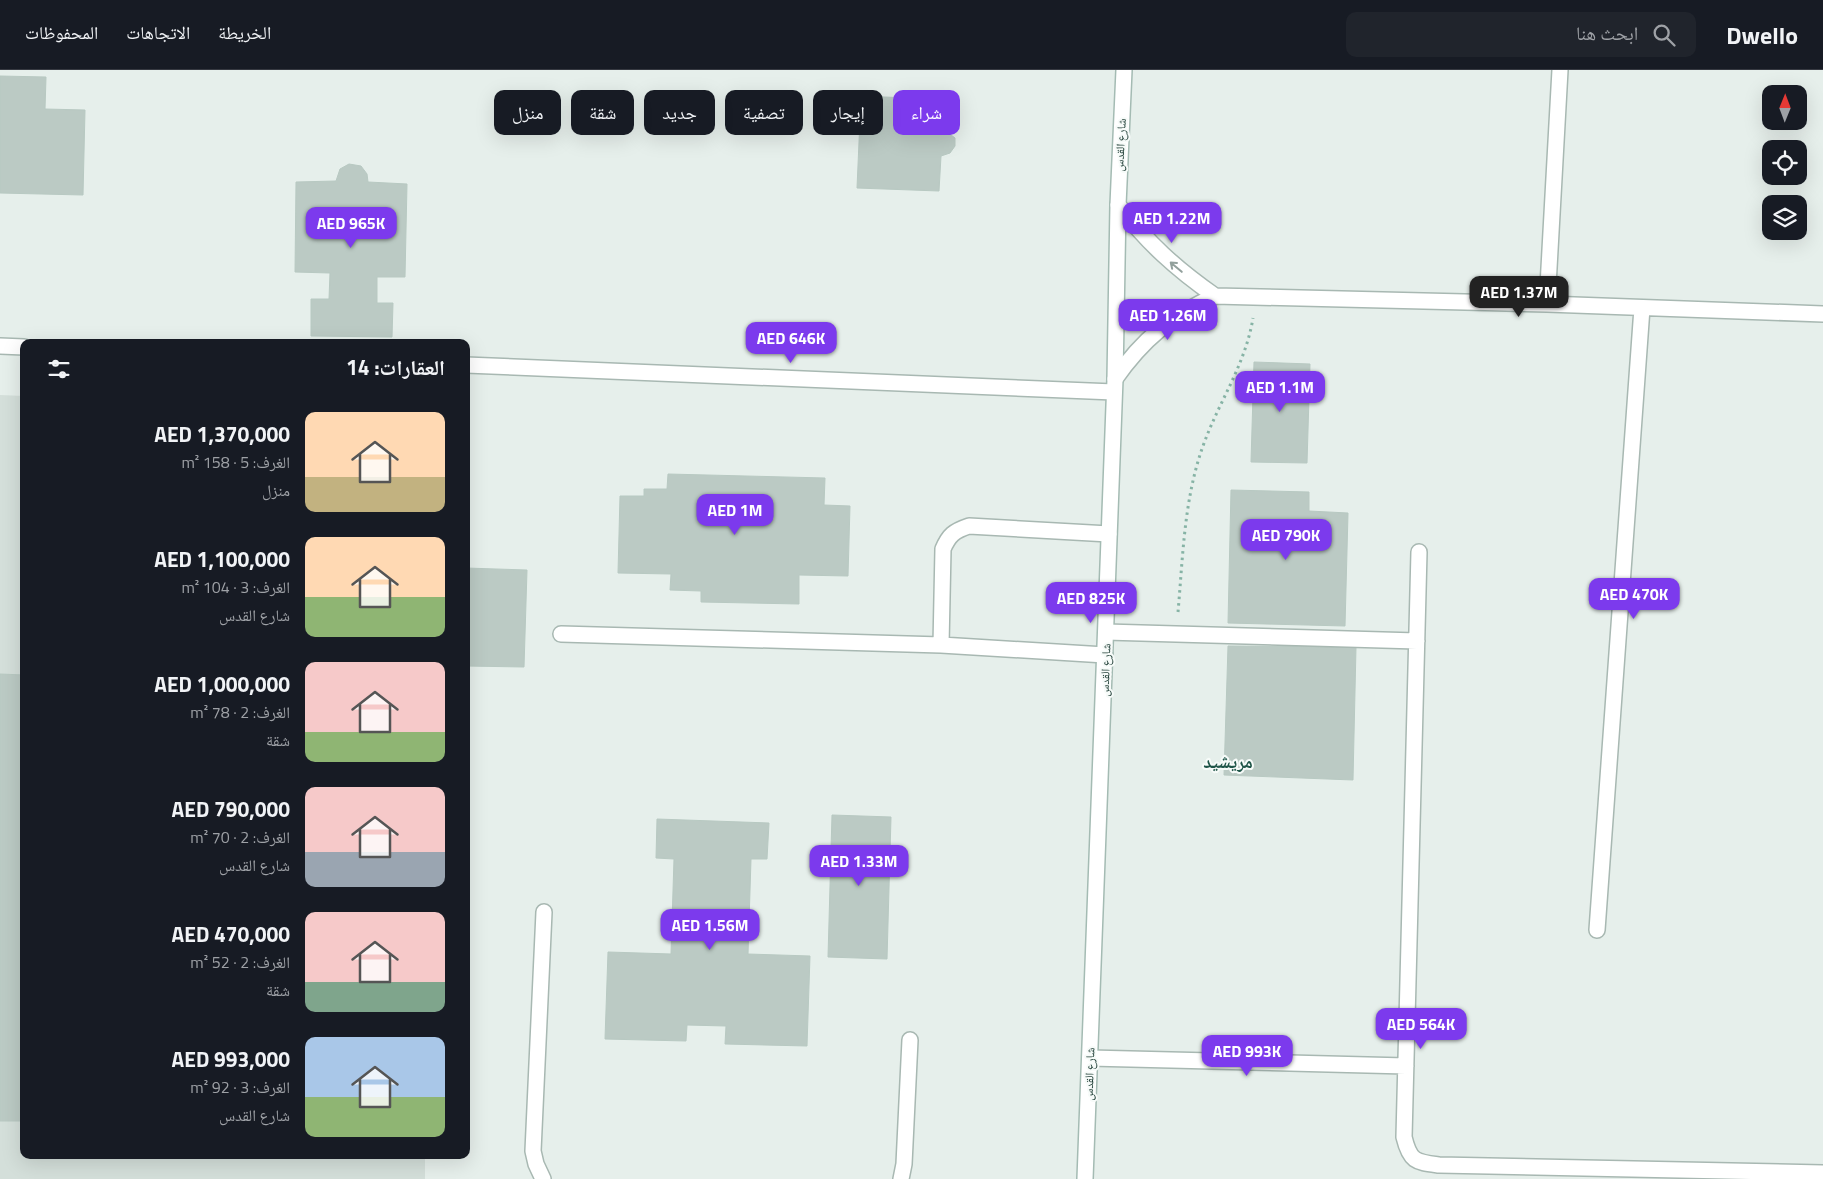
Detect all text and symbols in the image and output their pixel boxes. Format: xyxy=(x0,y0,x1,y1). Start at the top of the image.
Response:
search box xyxy=(1346,12,1696,57)
text: Dwello xyxy=(1726,17,1798,53)
text: ابحث هنا xyxy=(1576,18,1638,47)
text: المحفوظات xyxy=(25,19,98,46)
text: الاتجاهات xyxy=(126,19,190,46)
text: الخريطة xyxy=(218,19,271,46)
icon: search xyxy=(1650,21,1678,49)
north arrow xyxy=(1762,85,1808,130)
map controls xyxy=(1762,85,1807,240)
chip: منزل xyxy=(494,90,561,135)
chip: شقة xyxy=(571,90,634,135)
chip: جديد xyxy=(644,90,715,135)
chip: تصفية xyxy=(725,90,803,135)
chip: إيجار xyxy=(813,90,883,135)
chip: شراء xyxy=(893,90,960,135)
street label: شارع القدس xyxy=(1109,118,1131,172)
button: locate xyxy=(1762,140,1807,185)
button: layers xyxy=(1762,195,1807,240)
pin: AED 1.22M xyxy=(1115,202,1229,244)
pin: AED 965K xyxy=(299,206,403,249)
text: AED 1.22M xyxy=(1134,206,1210,230)
text: AED 965K xyxy=(317,211,385,235)
one-way arrow xyxy=(1170,262,1183,273)
pin: AED 1.37M xyxy=(1462,276,1576,318)
text: AED 1.37M xyxy=(1481,280,1557,304)
pin: AED 1.26M xyxy=(1111,298,1225,341)
text: AED 1.26M xyxy=(1130,303,1206,327)
pin: AED 646K xyxy=(739,322,843,364)
text: AED 646K xyxy=(757,326,825,350)
text: العقارات: 14 xyxy=(346,351,445,383)
icon: filters xyxy=(45,355,73,383)
pin: AED 1.1M xyxy=(1228,370,1332,413)
text: AED 1.1M xyxy=(1246,375,1314,399)
text: AED 1,370,000 xyxy=(154,418,290,450)
icon: home xyxy=(345,432,405,492)
text: الغرف: 5 · 158 m² xyxy=(181,450,290,474)
text: منزل xyxy=(262,478,290,502)
pin: AED 1M xyxy=(694,494,776,536)
text: AED 1M xyxy=(708,498,762,522)
pin: AED 790K xyxy=(1234,518,1338,561)
text: AED 790K xyxy=(1252,523,1320,547)
text: AED 1,100,000 xyxy=(154,543,290,575)
icon: home xyxy=(345,557,405,617)
text: الغرف: 3 · 104 m² xyxy=(181,575,290,599)
pin: AED 470K xyxy=(1582,578,1686,620)
pin: AED 825K xyxy=(1039,582,1143,624)
text: AED 470K xyxy=(1600,582,1668,606)
text: AED 825K xyxy=(1057,586,1125,610)
text: شارع القدس xyxy=(219,603,290,627)
street label: شارع القدس xyxy=(1095,643,1115,697)
text: AED 1,000,000 xyxy=(154,668,290,700)
icon: home xyxy=(345,682,405,742)
text: الغرف: 2 · 78 m² xyxy=(190,700,290,724)
text: شقة xyxy=(266,728,290,752)
district label: مريشيد xyxy=(1203,748,1253,775)
text: AED 790,000 xyxy=(172,793,290,825)
icon: home xyxy=(345,807,405,867)
text: الغرف: 2 · 70 m² xyxy=(190,825,290,849)
pin: AED 1.33M xyxy=(802,844,916,887)
text: AED 1.33M xyxy=(821,849,897,873)
text: شارع القدس xyxy=(219,853,290,877)
pin: AED 1.56M xyxy=(653,908,767,951)
text: AED 1.56M xyxy=(672,913,748,937)
text: AED 470,000 xyxy=(172,918,290,950)
icon: home xyxy=(345,932,405,992)
text: الغرف: 2 · 52 m² xyxy=(190,950,290,974)
text: شقة xyxy=(266,978,290,1002)
pin: AED 564K xyxy=(1369,1008,1473,1050)
text: AED 564K xyxy=(1387,1012,1455,1036)
pin: AED 993K xyxy=(1195,1034,1299,1077)
text: AED 993K xyxy=(1213,1039,1281,1063)
text: AED 993,000 xyxy=(172,1043,290,1075)
street label: شارع القدس xyxy=(1079,1047,1099,1101)
icon: home xyxy=(345,1057,405,1117)
text: الغرف: 3 · 92 m² xyxy=(190,1075,290,1099)
text: شارع القدس xyxy=(219,1103,290,1127)

